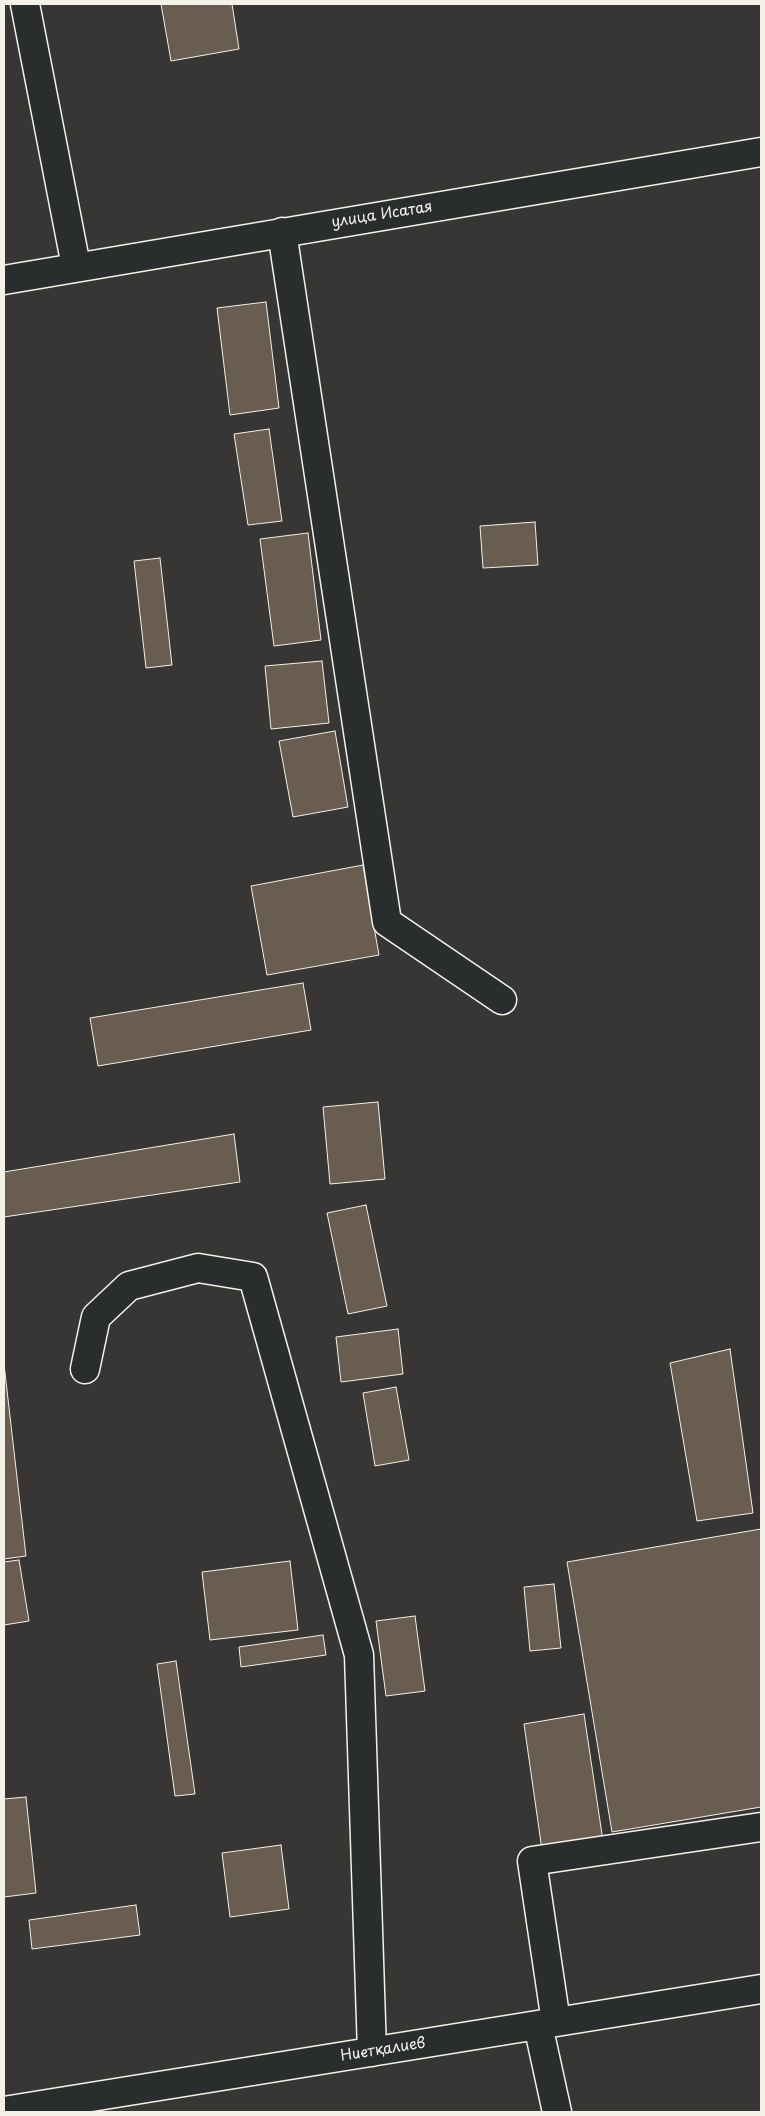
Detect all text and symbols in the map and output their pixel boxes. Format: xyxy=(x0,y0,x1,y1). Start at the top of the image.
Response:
street label: улица Исатая xyxy=(330,198,434,232)
street label: Ниетқалиев xyxy=(339,2034,427,2066)

